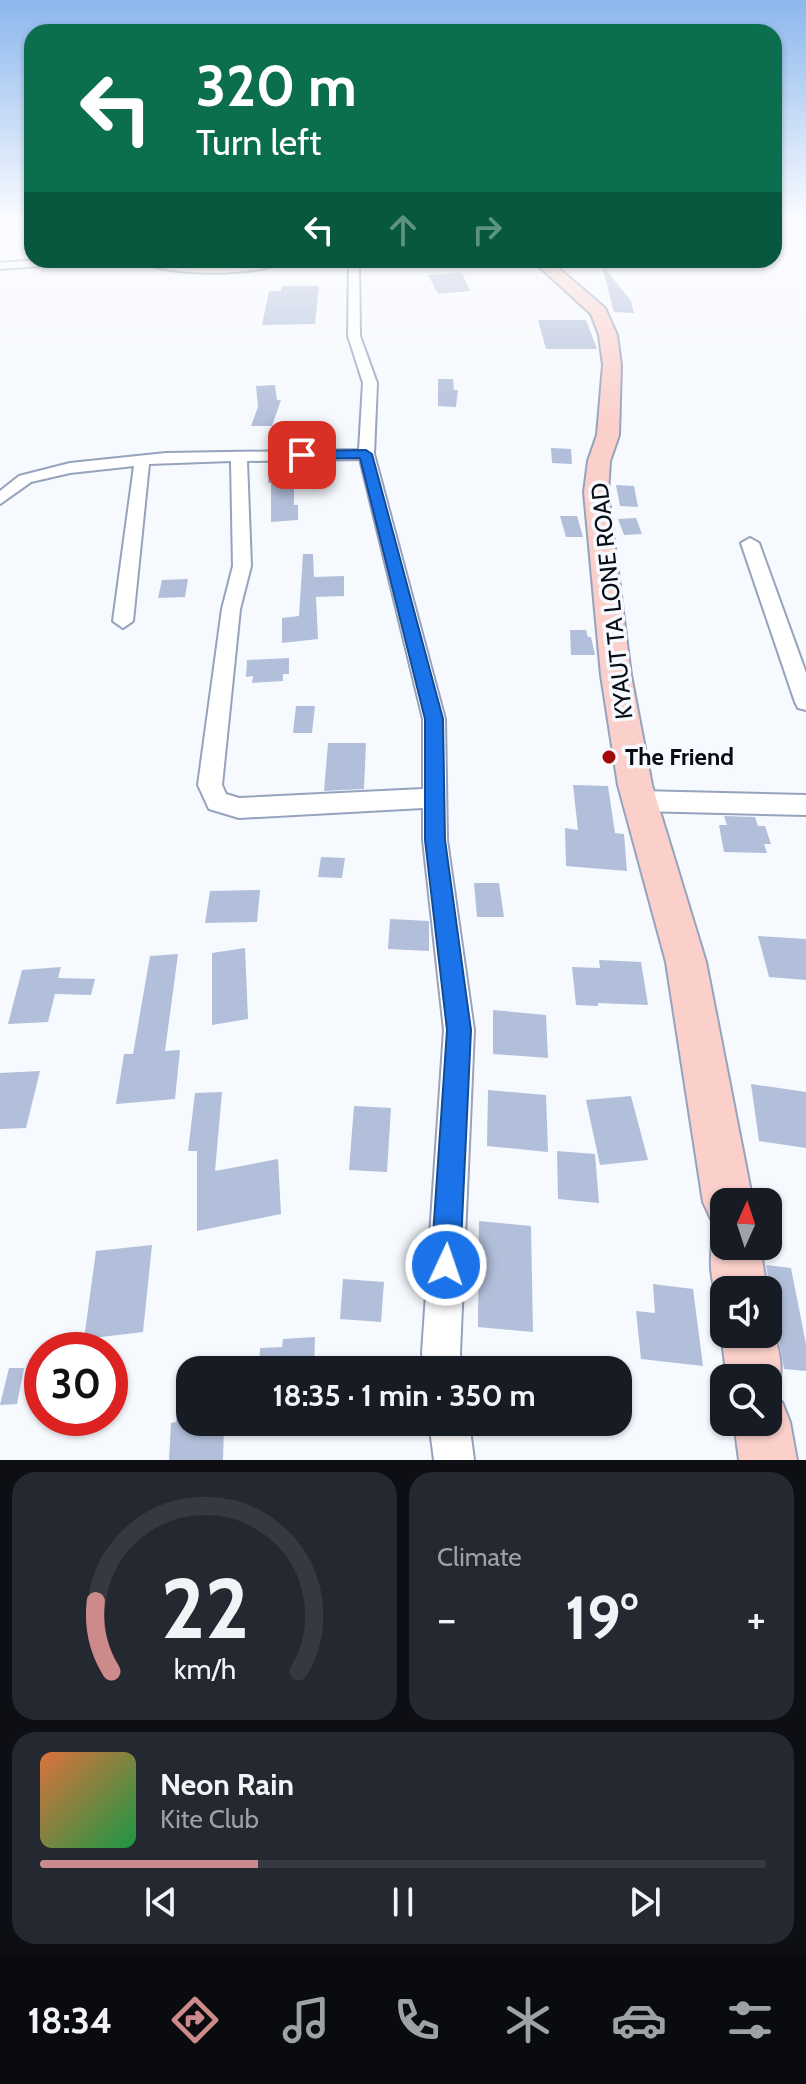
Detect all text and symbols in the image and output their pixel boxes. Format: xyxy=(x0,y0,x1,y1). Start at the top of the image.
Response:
text: 320 m xyxy=(196,52,357,120)
icon: left xyxy=(64,56,168,160)
text: Turn left xyxy=(196,120,321,164)
icon: left xyxy=(297,208,341,252)
icon: ahead xyxy=(381,208,425,252)
icon: right xyxy=(465,208,509,252)
pin xyxy=(268,421,336,489)
icon: arrive xyxy=(280,433,324,477)
street label: KYAUT TA LONE ROAD xyxy=(585,481,638,721)
place label: The Friend xyxy=(625,742,734,771)
marker: The Friend xyxy=(600,748,618,766)
north arrow xyxy=(710,1188,782,1260)
map controls xyxy=(710,1188,782,1436)
position arrow xyxy=(404,1223,488,1307)
button: sound xyxy=(710,1276,782,1348)
speed limit sign: 30 xyxy=(24,1332,128,1436)
button: search xyxy=(710,1364,782,1436)
text: 18:35 · 1 min · 350 m xyxy=(273,1377,535,1414)
text: Climate xyxy=(437,1541,522,1573)
text: 22 xyxy=(160,1558,249,1659)
text: 19° xyxy=(565,1581,638,1654)
text: − xyxy=(437,1592,456,1645)
text: + xyxy=(747,1592,766,1645)
text: km/h xyxy=(173,1651,236,1686)
text: Neon Rain xyxy=(160,1766,294,1803)
text: Kite Club xyxy=(160,1803,259,1835)
icon: previous xyxy=(139,1880,183,1924)
icon: pause xyxy=(381,1880,425,1924)
icon: next xyxy=(623,1880,667,1924)
icon: directions xyxy=(167,1992,223,2048)
icon: music xyxy=(278,1992,334,2048)
icon: phone xyxy=(389,1992,445,2048)
icon: climate xyxy=(500,1992,556,2048)
icon: car xyxy=(611,1992,667,2048)
icon: filters xyxy=(722,1992,778,2048)
text: 18:34 xyxy=(28,1998,112,2042)

